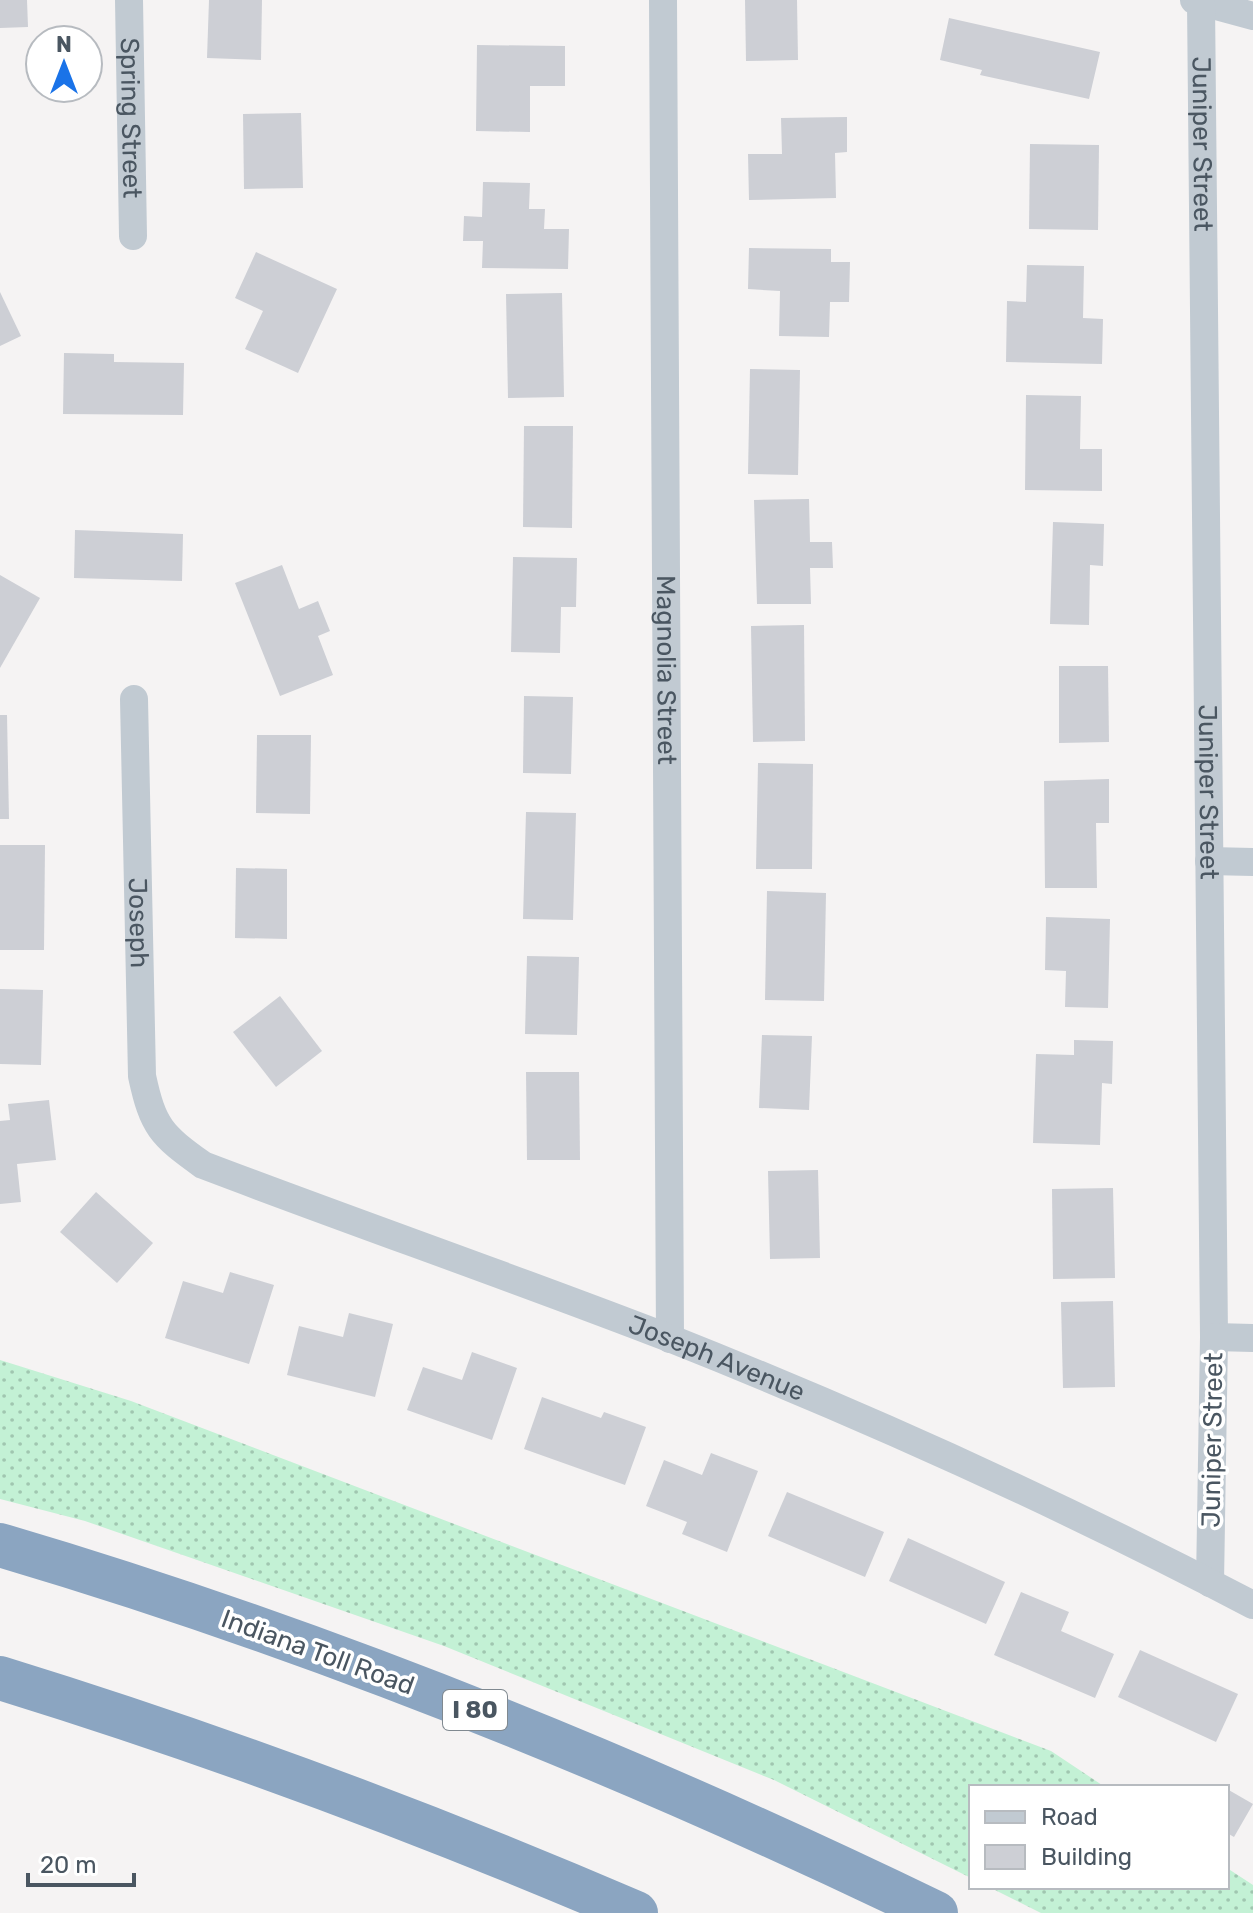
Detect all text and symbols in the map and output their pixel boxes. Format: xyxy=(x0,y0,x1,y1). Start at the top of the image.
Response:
north arrow xyxy=(24,24,104,104)
text: N xyxy=(56,31,72,58)
street label: Spring Street xyxy=(114,37,147,199)
street label: Juniper Street xyxy=(1186,56,1218,232)
street label: Magnolia Street xyxy=(650,575,682,765)
street label: Juniper Street xyxy=(1192,704,1225,880)
street label: Joseph xyxy=(122,877,155,969)
street label: Joseph Avenue xyxy=(624,1309,809,1408)
street label: Juniper Street xyxy=(1195,1352,1230,1528)
street label: Indiana Toll Road xyxy=(217,1603,418,1702)
road number: I 80 xyxy=(443,1690,507,1730)
legend xyxy=(969,1785,1229,1889)
text: Road xyxy=(1041,1803,1098,1831)
scale bar xyxy=(28,1837,134,1887)
text: Building xyxy=(1041,1843,1132,1871)
text: 20 m xyxy=(40,1851,97,1879)

